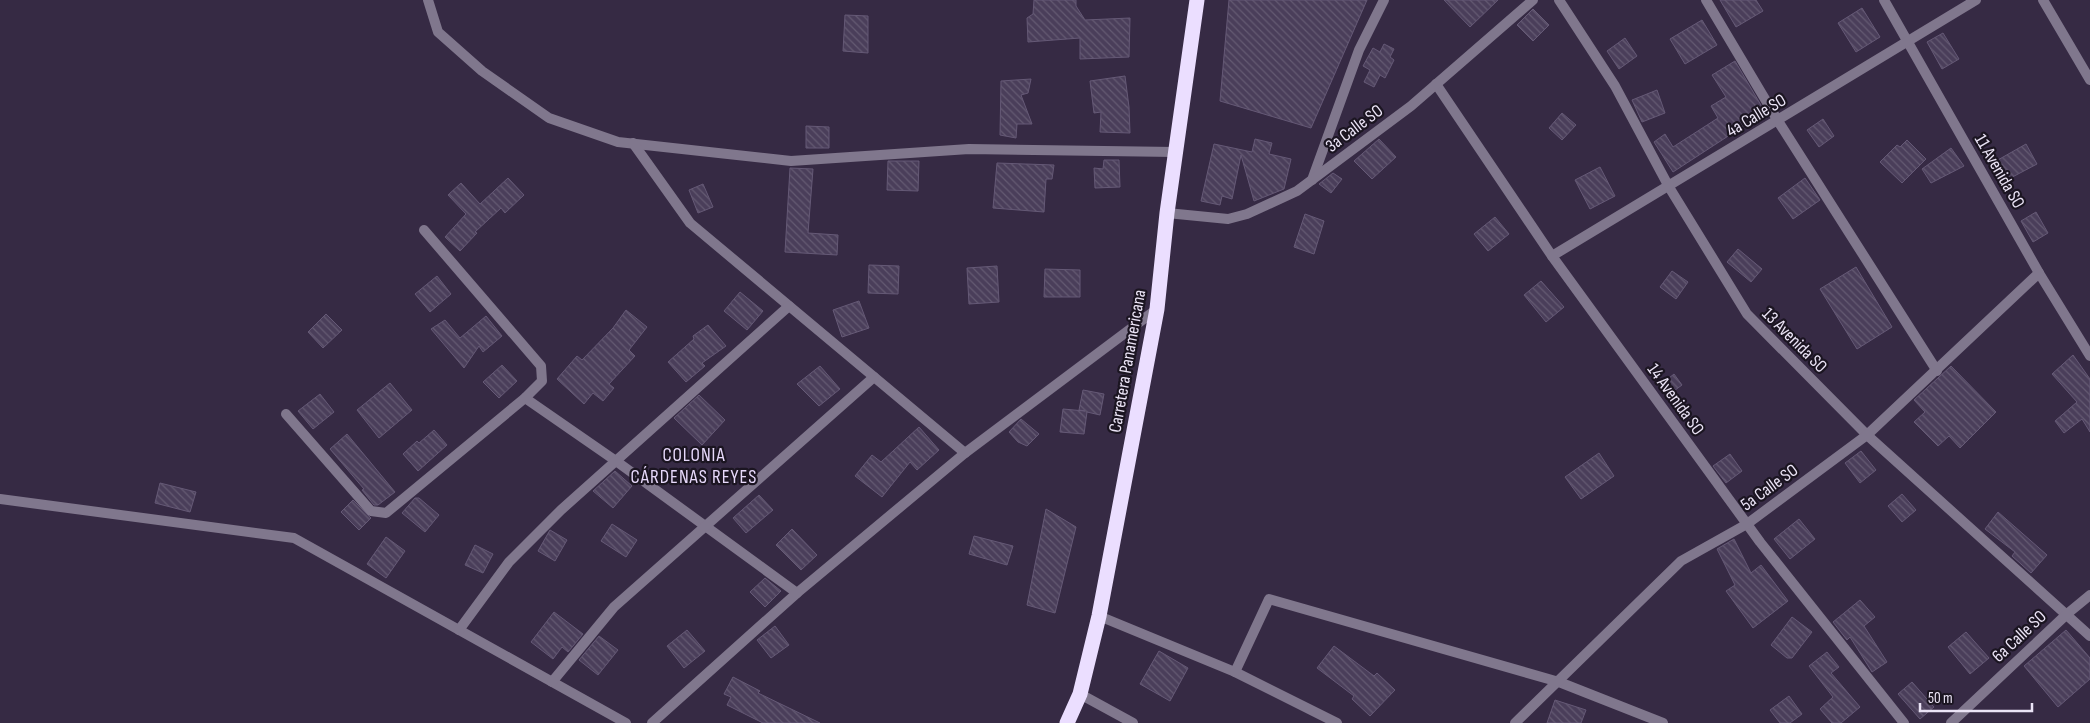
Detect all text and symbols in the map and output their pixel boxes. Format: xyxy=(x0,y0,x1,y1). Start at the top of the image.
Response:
street label: 4a Calle SO xyxy=(1723,89,1790,141)
street label: 3a Calle SO xyxy=(1322,100,1387,157)
street label: 11 Avenida SO xyxy=(1970,131,2029,212)
street label: Carretera Panamericana xyxy=(1105,288,1150,434)
street label: 13 Avenida SO xyxy=(1758,304,1831,377)
street label: 14 Avenida SO xyxy=(1643,359,1709,439)
district label: COLONIA CÁRDENAS REYES xyxy=(631,444,757,489)
street label: 5a Calle SO xyxy=(1737,460,1802,515)
street label: 6a Calle SO xyxy=(1988,606,2051,667)
scale bar xyxy=(1920,680,2032,712)
text: 50 m xyxy=(1928,689,1953,708)

